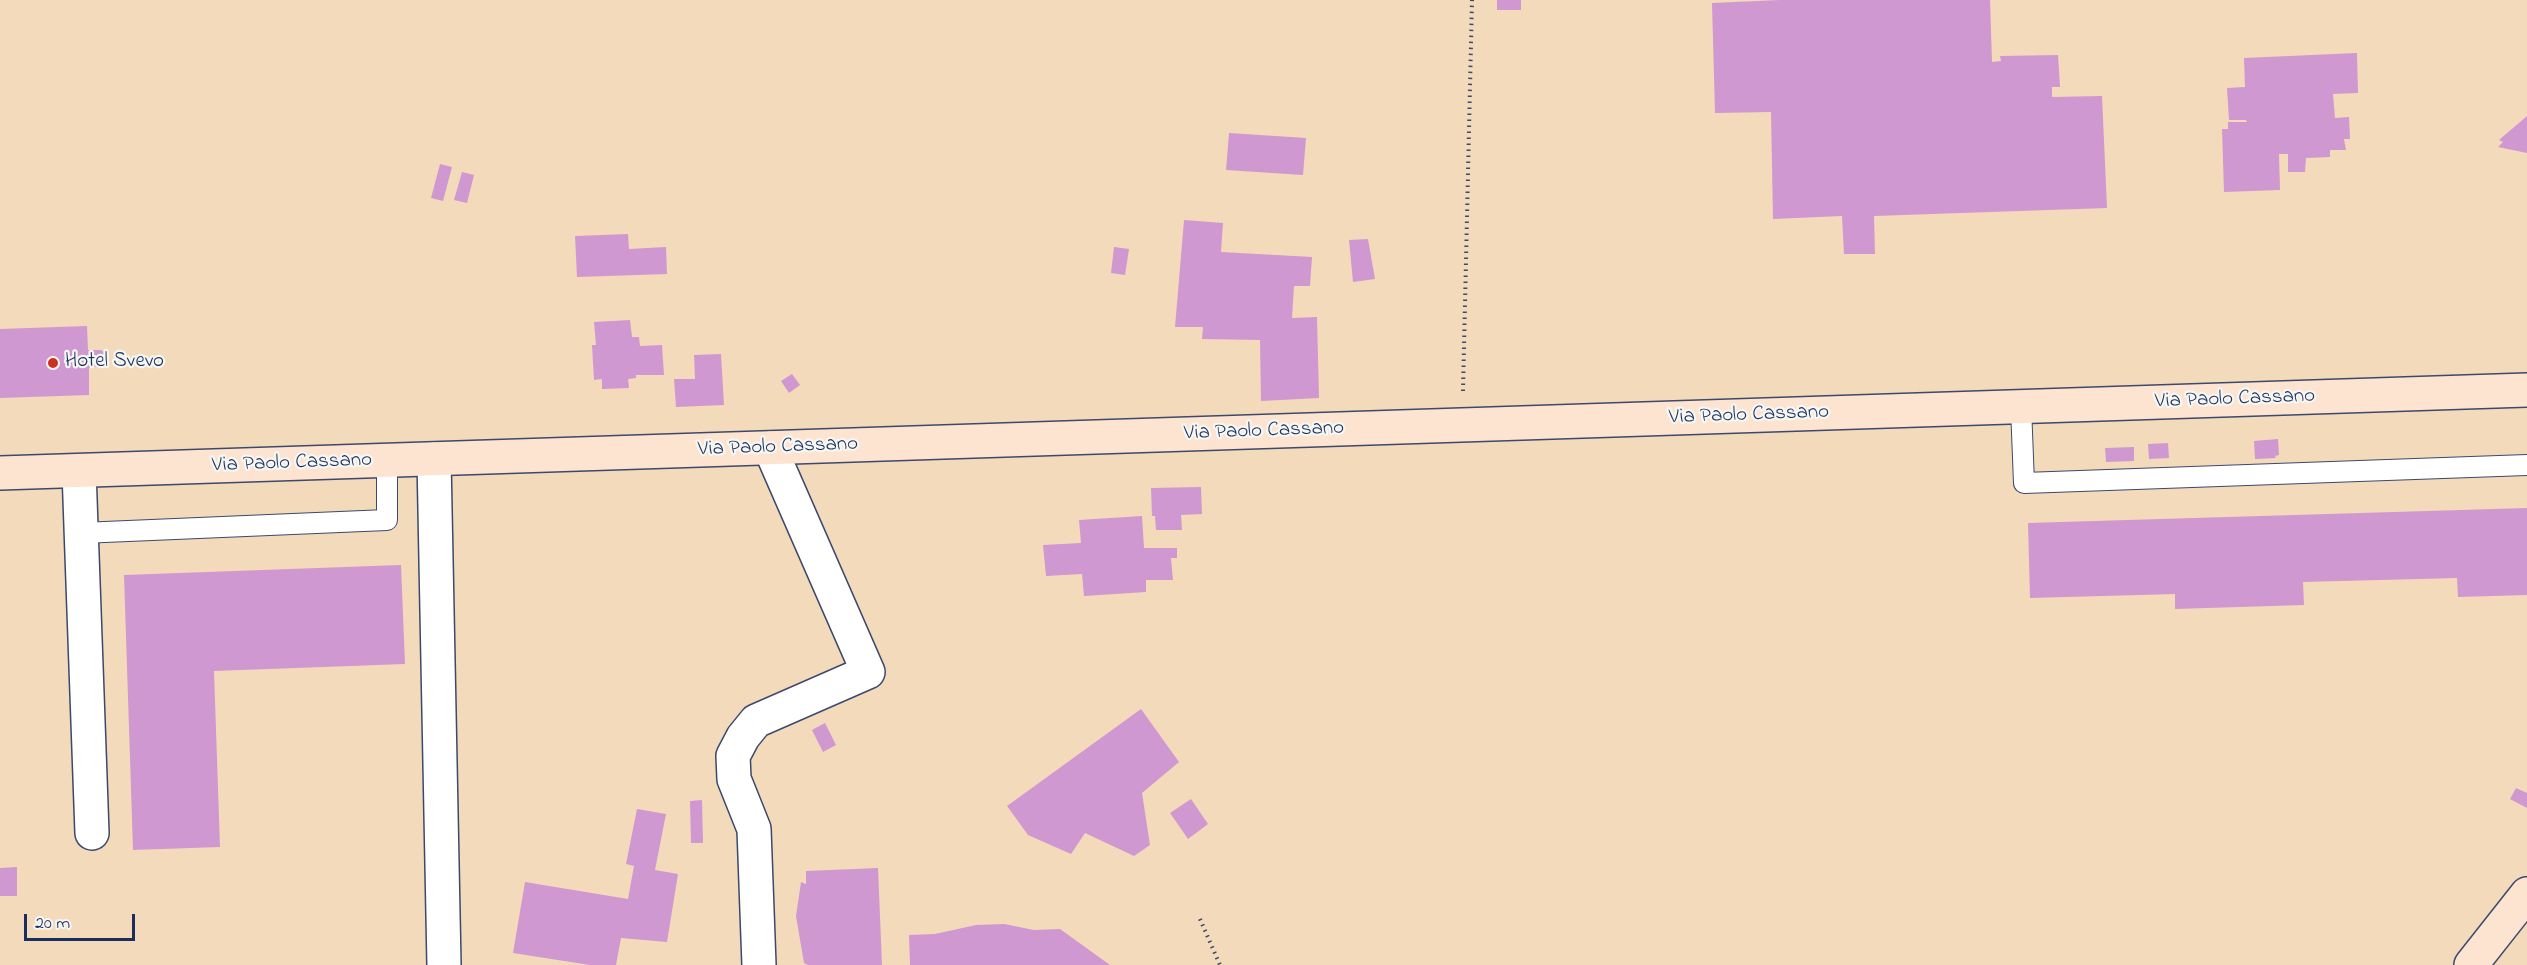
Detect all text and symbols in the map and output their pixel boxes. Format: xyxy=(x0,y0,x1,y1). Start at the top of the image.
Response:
place label: Hotel Svevo xyxy=(65,350,164,376)
marker: Hotel Svevo xyxy=(46,356,60,370)
street label: Via Paolo Cassano xyxy=(2154,385,2316,415)
street label: Via Paolo Cassano xyxy=(1668,401,1830,431)
street label: Via Paolo Cassano xyxy=(1183,417,1345,447)
street label: Via Paolo Cassano xyxy=(697,433,859,463)
street label: Via Paolo Cassano xyxy=(211,449,373,479)
scale bar xyxy=(27,902,138,940)
text: 20 m xyxy=(35,911,70,937)

